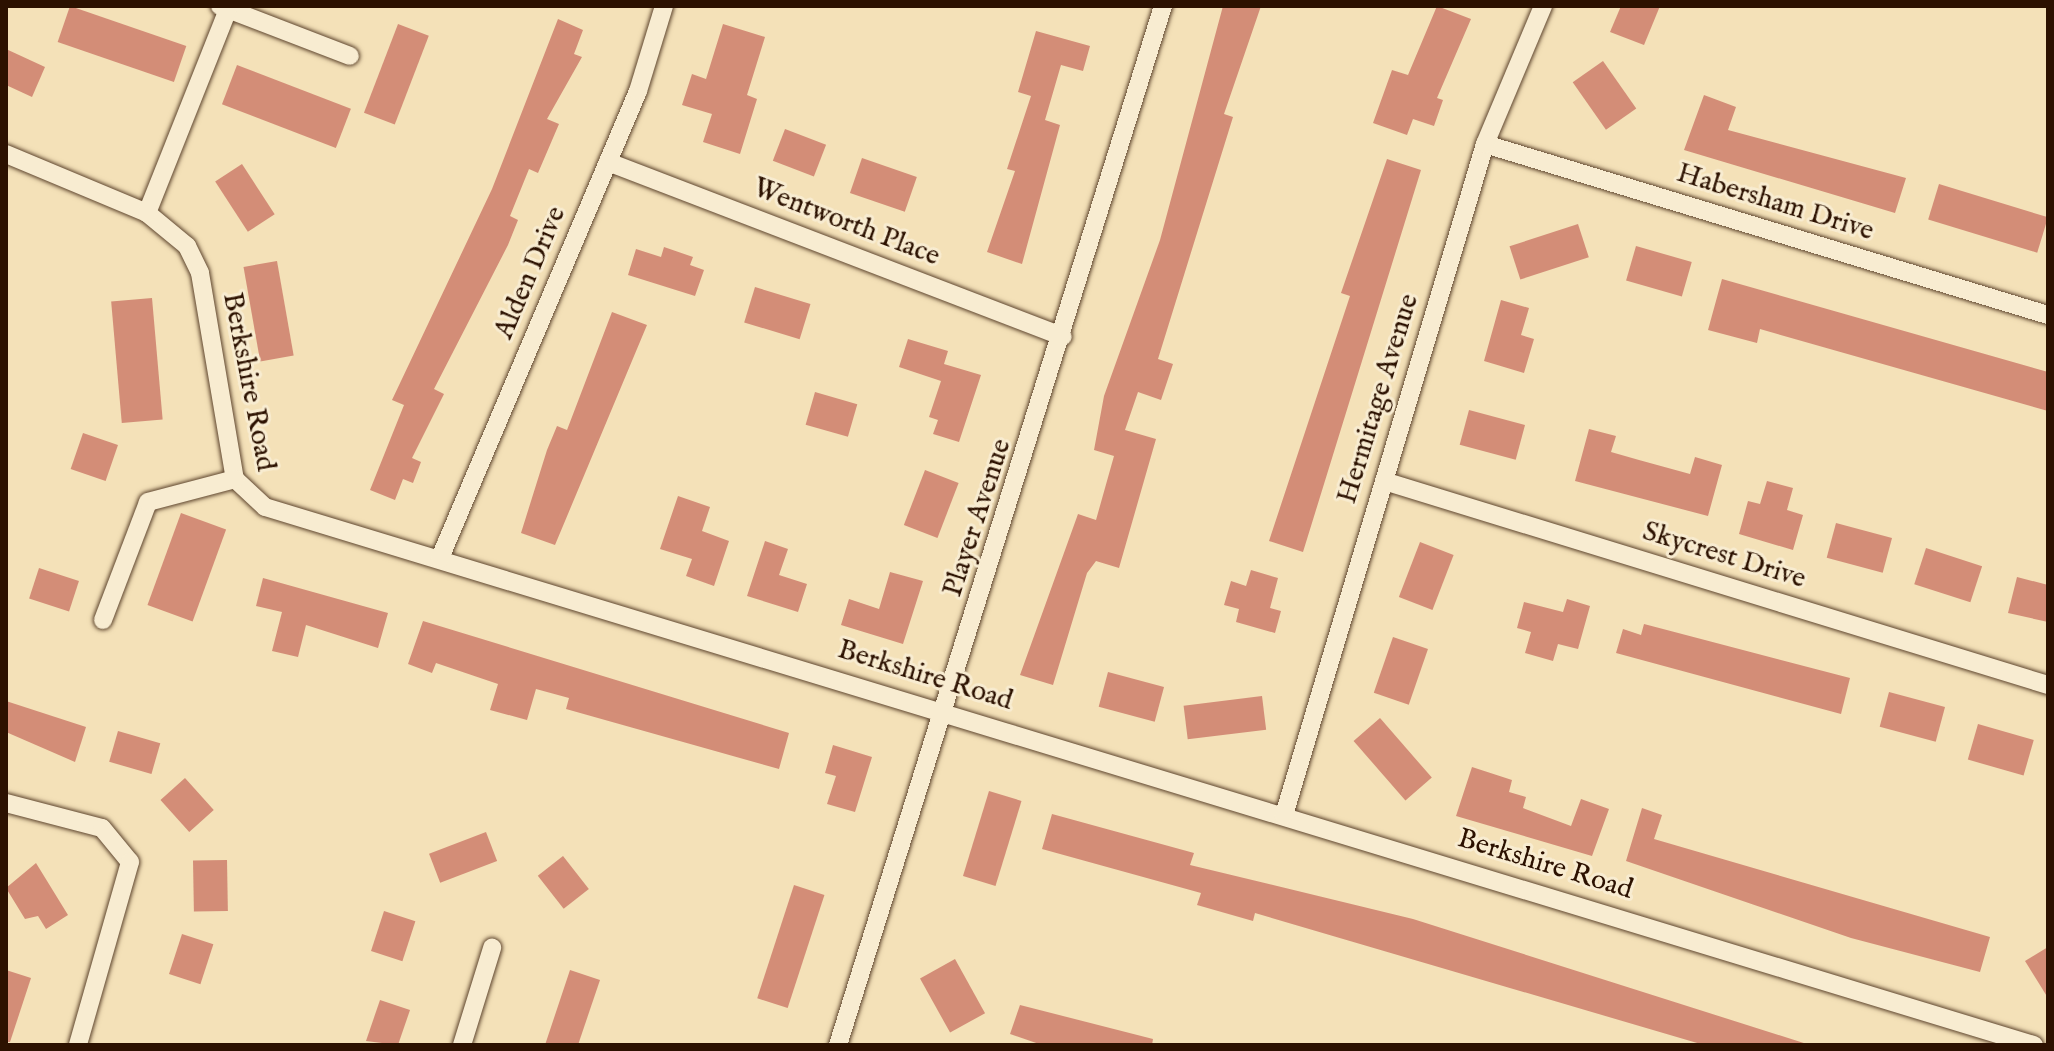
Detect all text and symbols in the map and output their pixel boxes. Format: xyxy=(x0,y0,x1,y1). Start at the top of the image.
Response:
street label: Habersham Drive xyxy=(1673,157,1877,249)
street label: Wentworth Place xyxy=(748,172,944,274)
street label: Alden Drive xyxy=(488,202,574,344)
street label: Berkshire Road xyxy=(214,290,282,474)
street label: Hermitage Avenue xyxy=(1331,290,1427,508)
street label: Player Avenue xyxy=(937,435,1019,601)
street label: Skycrest Drive xyxy=(1638,515,1810,597)
street label: Berkshire Road xyxy=(833,633,1017,719)
street label: Berkshire Road xyxy=(1453,822,1637,908)

